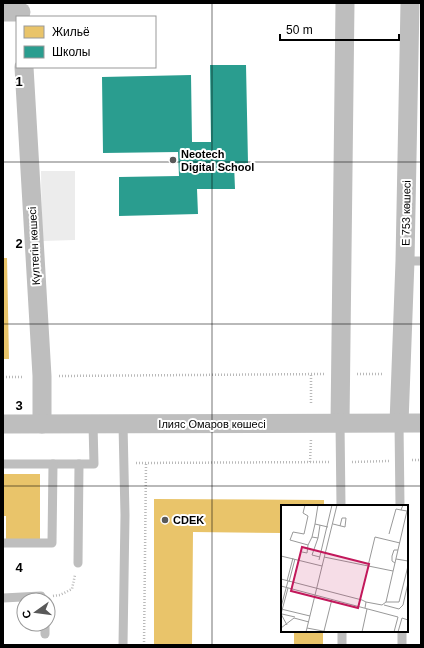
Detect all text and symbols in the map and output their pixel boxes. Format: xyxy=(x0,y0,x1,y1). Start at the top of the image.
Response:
legend xyxy=(16,16,156,68)
scale bar xyxy=(280,16,399,42)
text: 50 m xyxy=(286,23,313,37)
text: Жильё xyxy=(52,25,90,39)
text: Школы xyxy=(52,45,90,59)
text: 1 xyxy=(15,74,23,89)
place label: Neotech Digital School xyxy=(181,148,254,173)
marker: Neotech Digital School xyxy=(168,155,178,165)
street label: Е 753 көшесі xyxy=(399,180,413,246)
street label: Күлтегін көшесі xyxy=(26,206,42,286)
text: 2 xyxy=(15,236,23,251)
text: 3 xyxy=(15,398,23,413)
street label: Ілияс Омаров көшесі xyxy=(158,418,266,430)
inset map xyxy=(281,505,408,632)
place label: CDEK xyxy=(173,514,204,526)
marker: CDEK xyxy=(160,515,170,525)
text: 4 xyxy=(15,560,23,575)
north arrow xyxy=(16,592,56,632)
text: С xyxy=(20,609,33,620)

